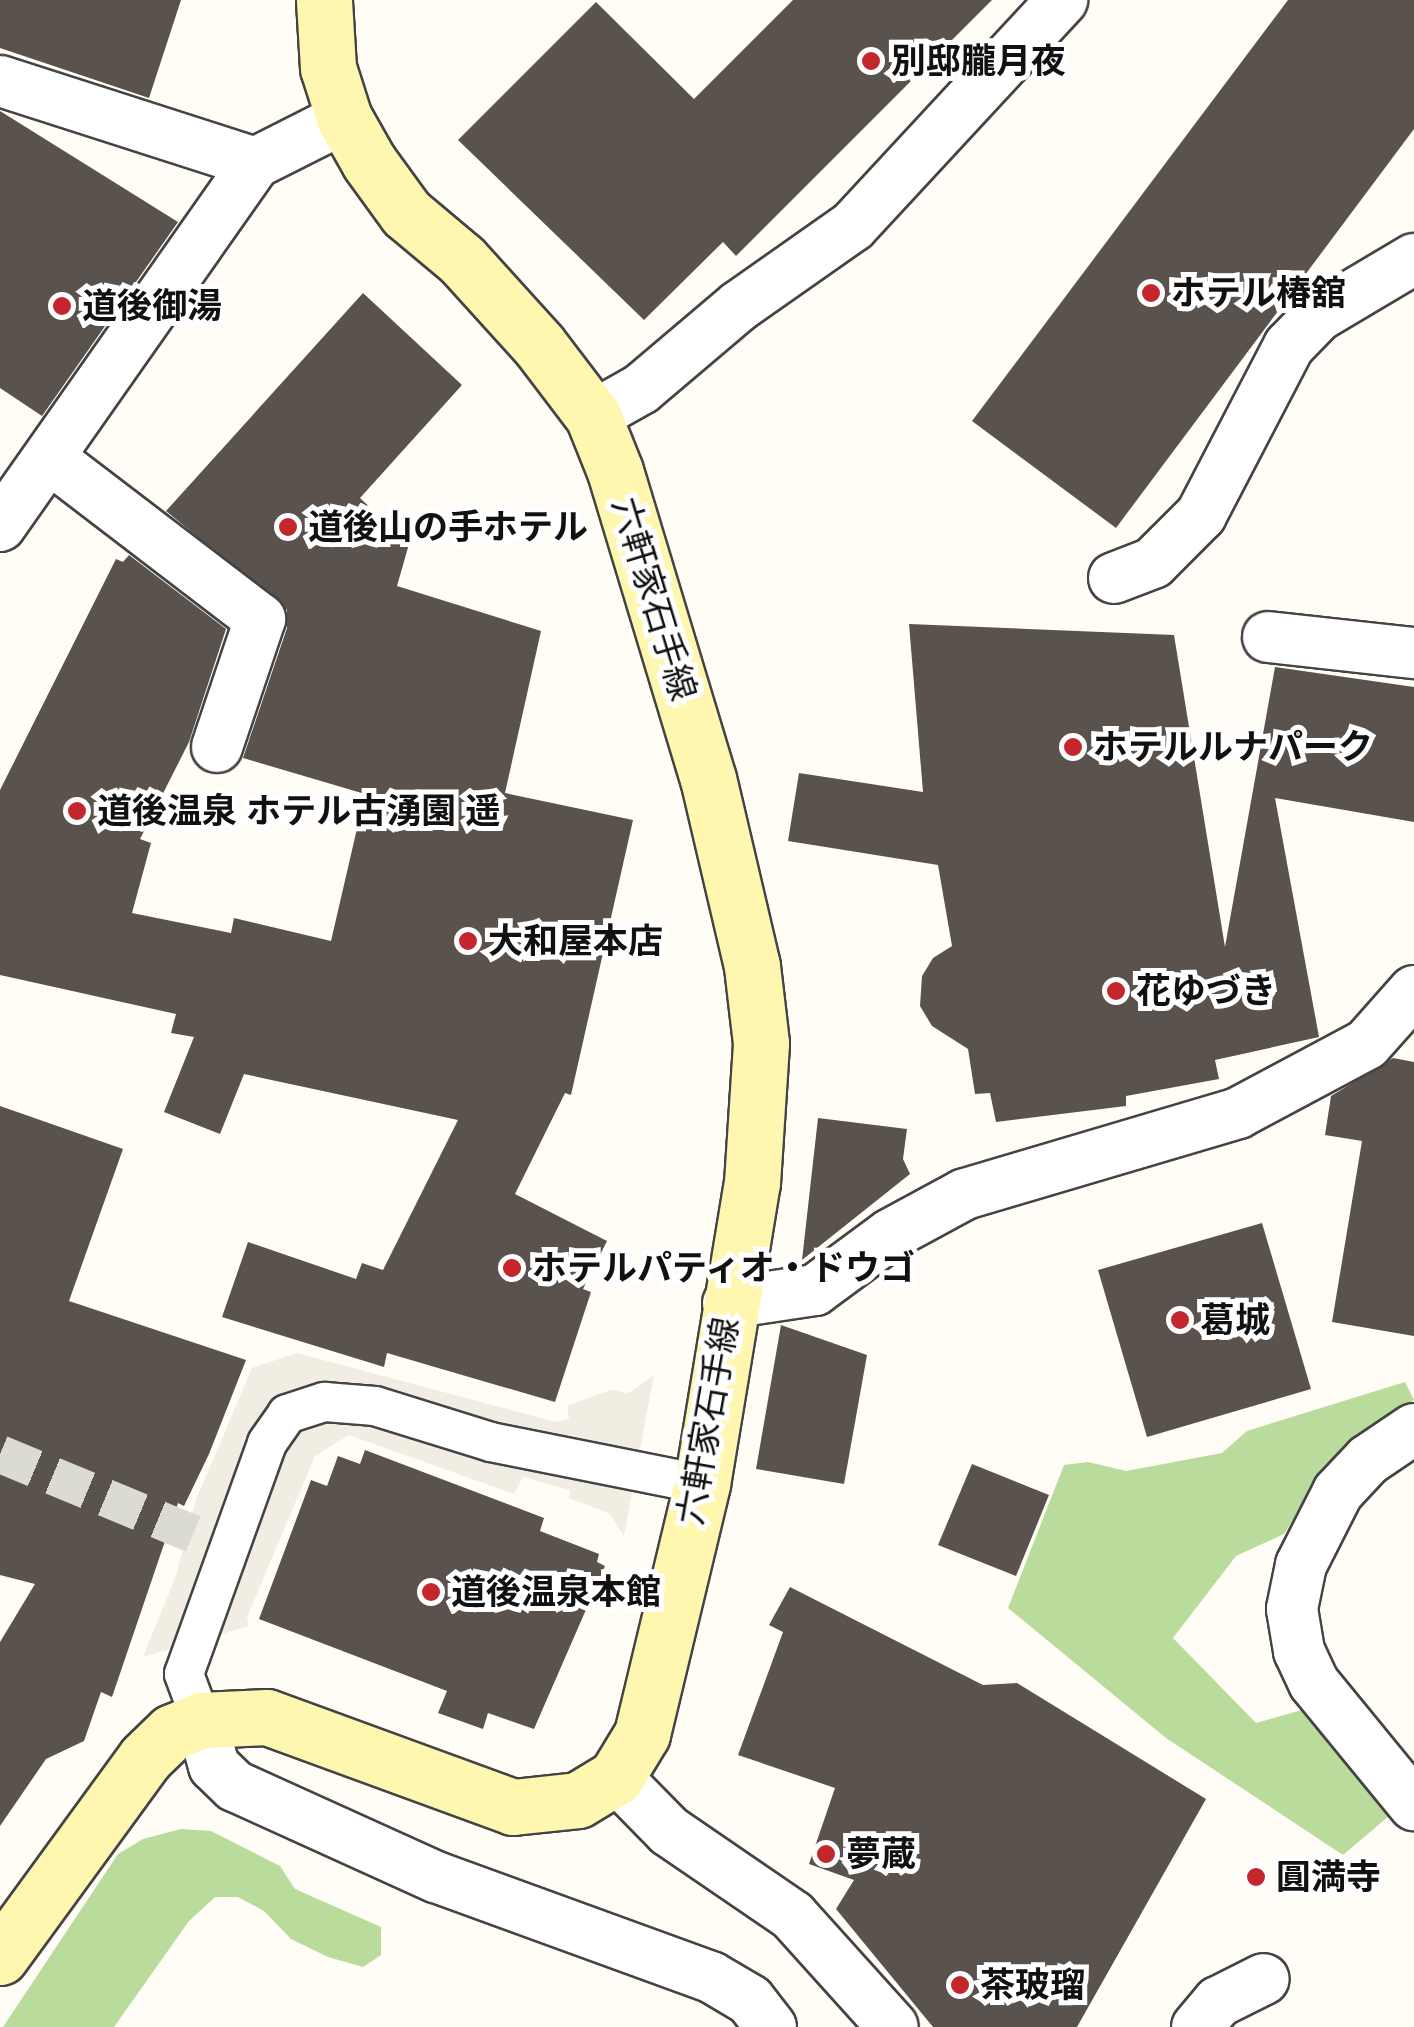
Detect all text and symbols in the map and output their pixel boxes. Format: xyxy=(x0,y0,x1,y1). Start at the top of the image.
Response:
place label: 別邸朧月夜 xyxy=(891,40,1066,82)
marker: 別邸朧月夜 xyxy=(860,50,882,72)
place label: ホテル椿舘 xyxy=(1171,272,1346,314)
marker: ホテル椿舘 xyxy=(1140,282,1162,304)
place label: 道後御湯 xyxy=(82,285,222,327)
marker: 道後御湯 xyxy=(51,295,73,317)
street label: 六軒家石手線 xyxy=(603,492,705,706)
place label: 道後山の手ホテル xyxy=(308,506,588,548)
marker: 道後山の手ホテル xyxy=(277,516,299,538)
place label: ホテルルナパーク xyxy=(1093,726,1373,768)
marker: ホテルルナパーク xyxy=(1062,736,1084,758)
place label: 道後温泉 ホテル古湧園 遥 xyxy=(97,790,500,832)
marker: 道後温泉 ホテル古湧園 遥 xyxy=(66,800,88,822)
place label: 大和屋本店 xyxy=(488,920,663,962)
marker: 大和屋本店 xyxy=(457,930,479,952)
place label: 花ゆづき xyxy=(1136,970,1276,1012)
marker: 花ゆづき xyxy=(1105,980,1127,1002)
place label: ホテルパティオ・ドウゴ xyxy=(532,1247,917,1289)
marker: ホテルパティオ・ドウゴ xyxy=(501,1257,523,1279)
place label: 葛城 xyxy=(1200,1299,1270,1341)
marker: 葛城 xyxy=(1169,1309,1191,1331)
street label: 六軒家石手線 xyxy=(669,1314,747,1528)
place label: 道後温泉本館 xyxy=(451,1571,661,1613)
marker: 道後温泉本館 xyxy=(420,1581,442,1603)
place label: 夢蔵 xyxy=(846,1833,916,1875)
marker: 夢蔵 xyxy=(815,1843,837,1865)
place label: 圓満寺 xyxy=(1276,1856,1381,1898)
marker: 圓満寺 xyxy=(1245,1866,1267,1888)
place label: 茶玻瑠 xyxy=(980,1964,1085,2006)
marker: 茶玻瑠 xyxy=(949,1974,971,1996)

